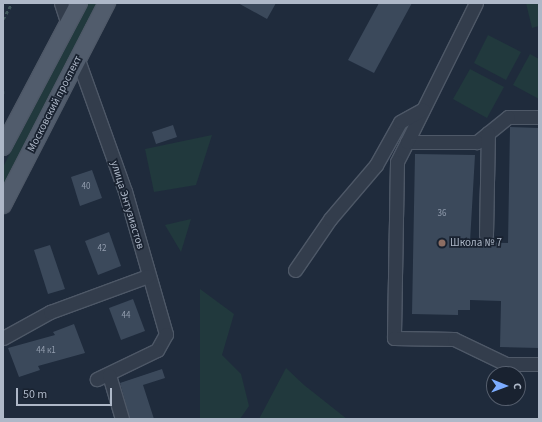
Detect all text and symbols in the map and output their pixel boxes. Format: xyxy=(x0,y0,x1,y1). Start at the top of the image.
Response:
street label: Московский проспект xyxy=(25,54,85,154)
street label: улица Энтузиастов xyxy=(107,159,147,251)
house number: 40 xyxy=(82,182,90,192)
house number: 36 xyxy=(438,209,446,219)
place label: Школа № 7 xyxy=(450,236,502,250)
marker: Школа № 7 xyxy=(437,238,447,248)
house number: 42 xyxy=(98,244,106,254)
house number: 44 xyxy=(122,311,130,321)
house number: 44 к1 xyxy=(36,346,56,356)
north arrow xyxy=(486,366,526,406)
scale bar xyxy=(18,380,114,406)
text: С xyxy=(510,383,525,390)
text: 50 m xyxy=(23,386,47,403)

